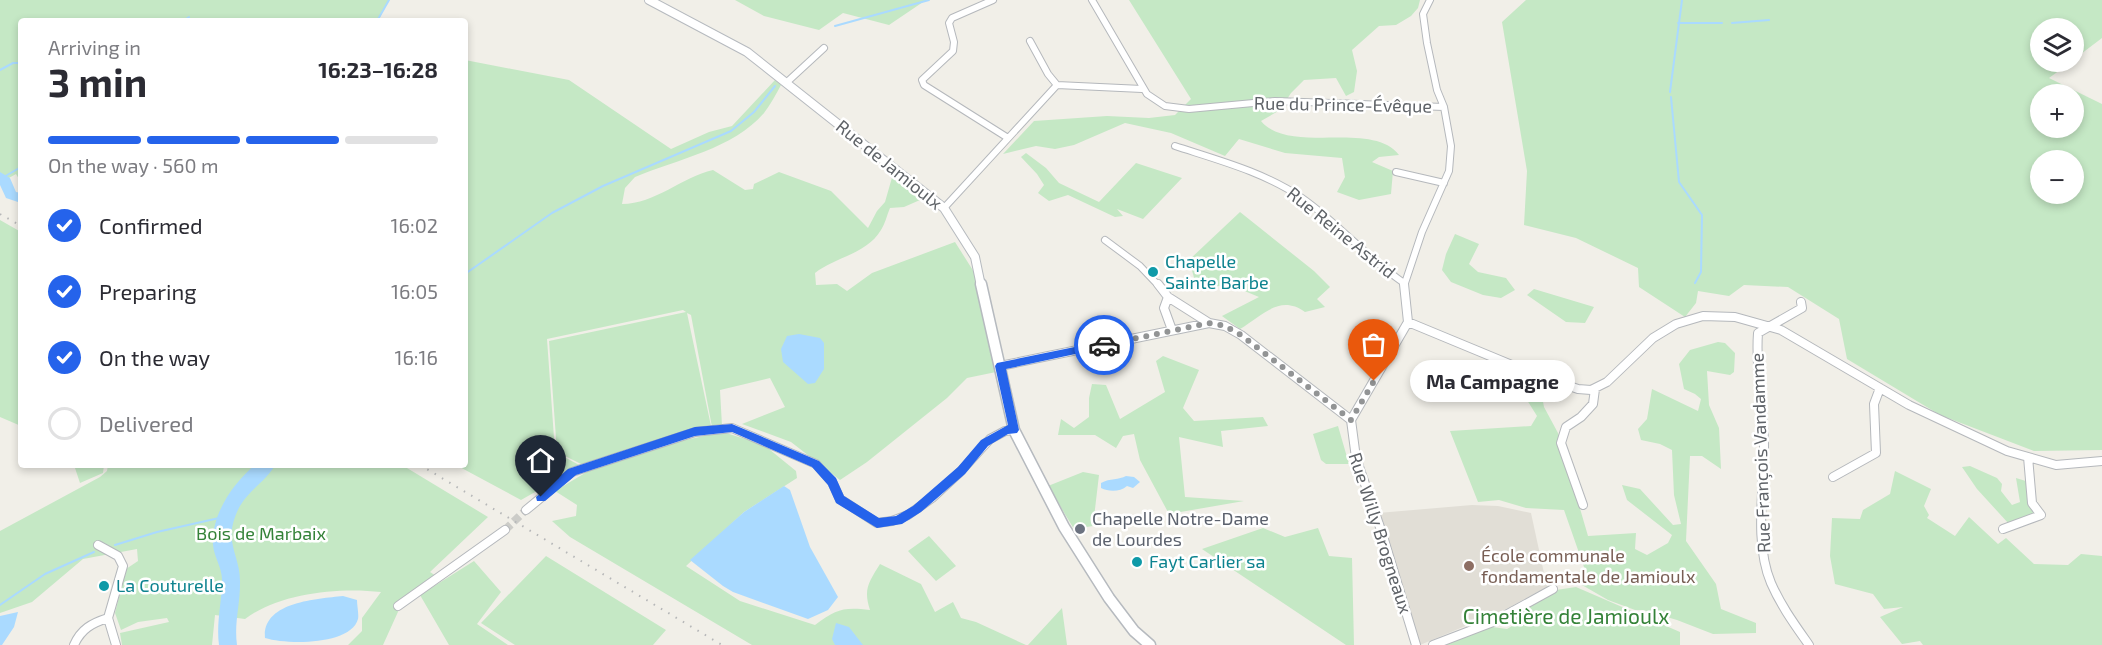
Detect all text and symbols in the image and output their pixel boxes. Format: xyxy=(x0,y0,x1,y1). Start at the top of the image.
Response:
map controls xyxy=(2030,18,2084,204)
button: layers xyxy=(2030,18,2084,72)
text: Arriving in xyxy=(48,35,141,59)
text: 16:23–16:28 xyxy=(318,56,438,82)
text: 3 min xyxy=(48,58,147,105)
button: + xyxy=(2030,84,2084,138)
street label: Rue du Prince-Évêque xyxy=(1254,91,1432,117)
street label: Rue de Jamioulx xyxy=(832,115,948,214)
button: − xyxy=(2030,150,2084,204)
text: On the way · 560 m xyxy=(48,153,219,177)
street label: Rue Reine Astrid xyxy=(1283,182,1400,283)
icon: check xyxy=(48,209,81,242)
text: Confirmed xyxy=(99,212,203,238)
text: 16:02 xyxy=(391,213,438,237)
place label: Chapelle Sainte Barbe xyxy=(1165,250,1269,293)
marker: Chapelle Sainte Barbe xyxy=(1146,265,1160,279)
icon: check xyxy=(48,275,81,308)
text: Preparing xyxy=(99,278,197,304)
text: 16:05 xyxy=(391,279,438,303)
courier xyxy=(1074,315,1134,375)
pin xyxy=(1348,319,1399,381)
icon: bag xyxy=(1357,328,1390,361)
icon: car xyxy=(1088,329,1121,362)
icon: check xyxy=(48,341,81,374)
text: On the way xyxy=(99,344,210,370)
text: 16:16 xyxy=(394,345,438,369)
street label: Rue François Vandamme xyxy=(1746,353,1775,554)
callout: Ma Campagne xyxy=(1410,360,1575,402)
text: Ma Campagne xyxy=(1426,369,1559,393)
text: Delivered xyxy=(99,410,194,436)
pin xyxy=(515,435,566,497)
icon: home xyxy=(524,444,557,477)
street label: Rue Willy Brogneaux xyxy=(1345,449,1418,616)
place label: Chapelle Notre-Dame de Lourdes xyxy=(1092,507,1269,550)
park label: Bois de Marbaix xyxy=(196,522,326,544)
marker: Chapelle Notre-Dame de Lourdes xyxy=(1073,522,1087,536)
place label: École communale fondamentale de Jamioulx xyxy=(1481,544,1696,587)
place label: Fayt Carlier sa xyxy=(1149,550,1265,572)
marker: Fayt Carlier sa xyxy=(1130,555,1144,569)
marker: École communale fondamentale de Jamioulx xyxy=(1462,559,1476,573)
place label: La Couturelle xyxy=(116,574,224,596)
marker: La Couturelle xyxy=(97,579,111,593)
park label: Cimetière de Jamioulx xyxy=(1463,603,1669,628)

